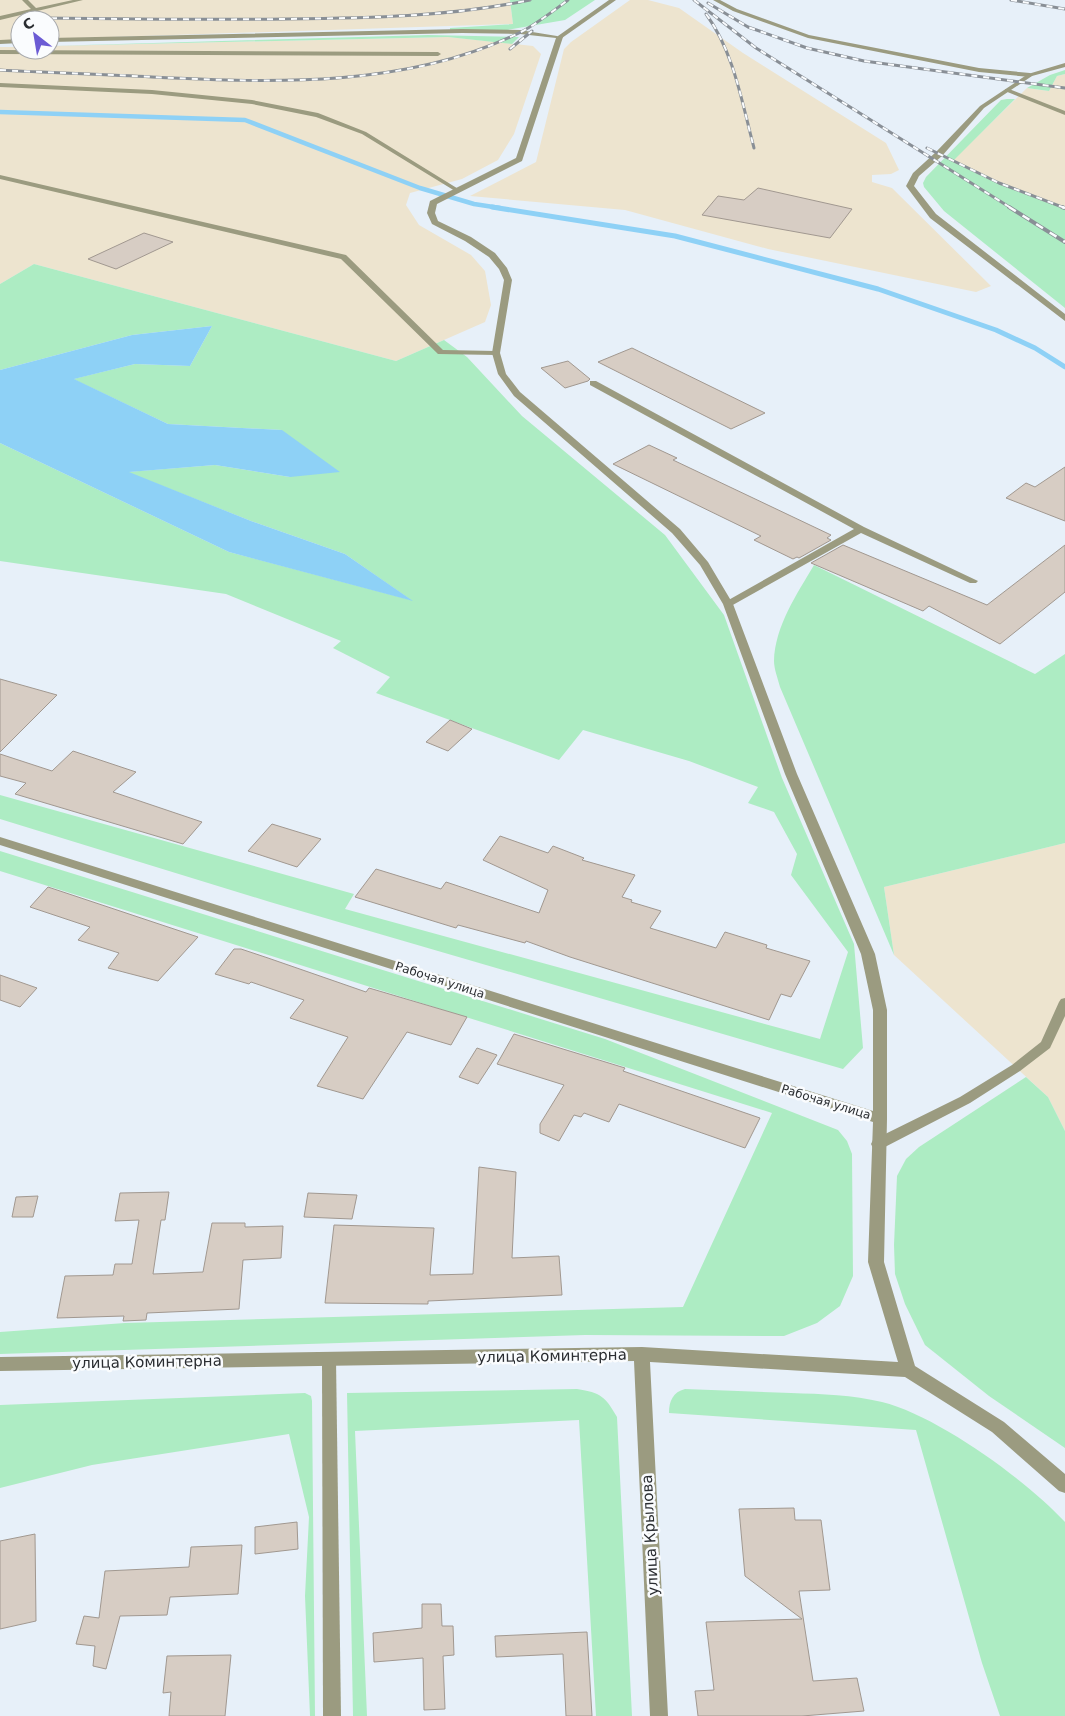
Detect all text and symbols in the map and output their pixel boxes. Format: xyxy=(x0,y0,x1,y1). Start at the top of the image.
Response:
north arrow xyxy=(10,10,60,60)
text: С xyxy=(20,14,37,33)
street label: Рабочая улица xyxy=(394,959,486,1001)
street label: Рабочая улица xyxy=(780,1082,872,1122)
street label: улица Коминтерна xyxy=(477,1346,627,1366)
street label: улица Коминтерна xyxy=(72,1352,222,1372)
street label: улица Крылова xyxy=(638,1474,662,1596)

